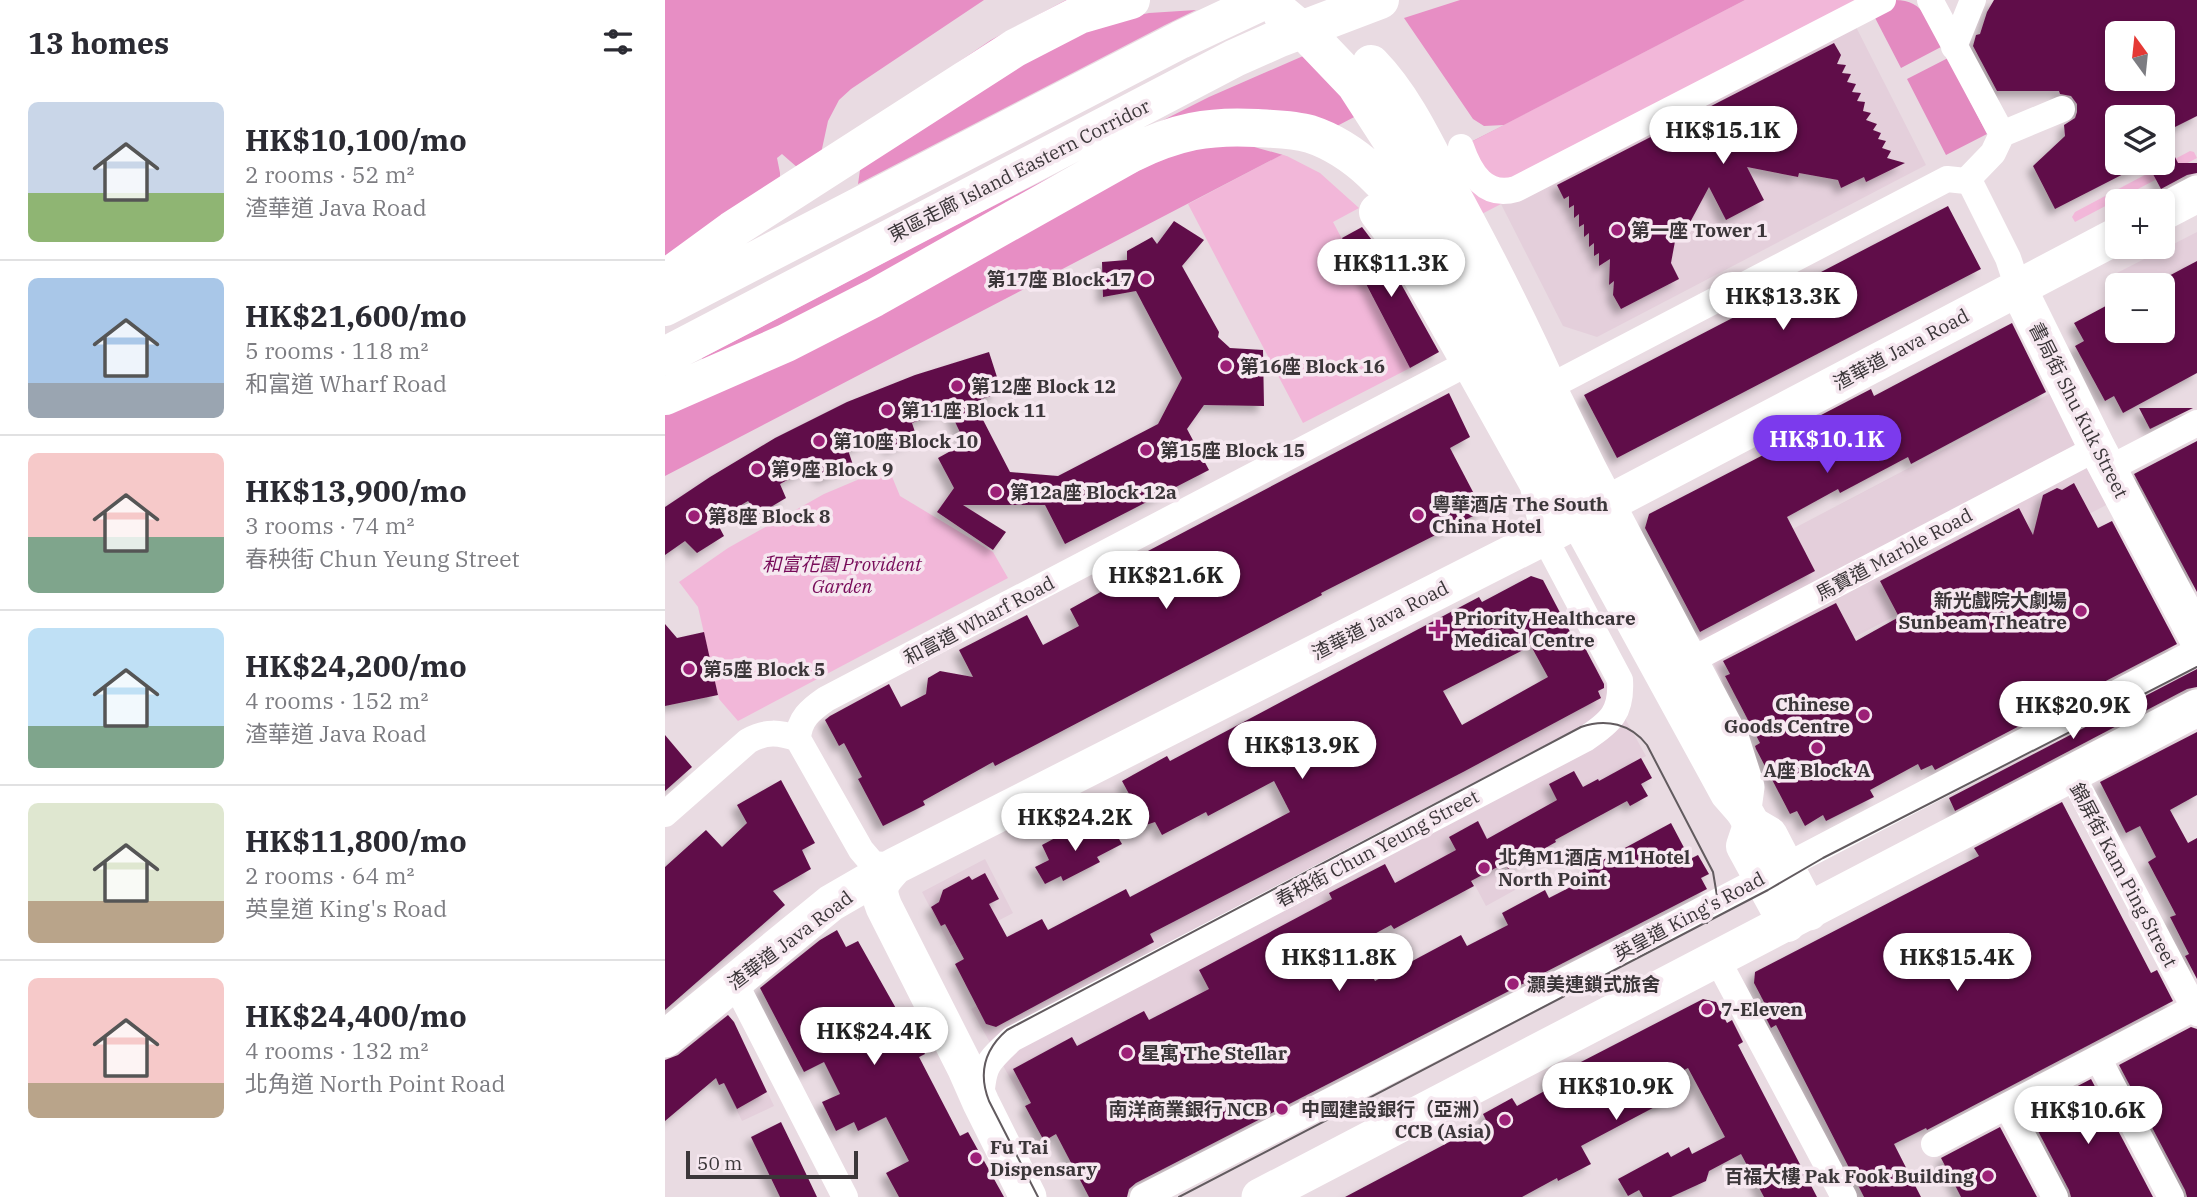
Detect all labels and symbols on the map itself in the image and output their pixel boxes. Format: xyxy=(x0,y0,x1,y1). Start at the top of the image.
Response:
north arrow xyxy=(2105,21,2175,91)
street label: 東區走廊 Island Eastern Corridor xyxy=(884,93,1154,247)
pin: HK$15.1K xyxy=(1651,106,1795,166)
place label: 第一座 Tower 1 xyxy=(1631,218,1768,242)
marker: 第一座 Tower 1 xyxy=(1609,222,1625,238)
pin: HK$11.3K xyxy=(1319,240,1463,299)
place label: 第17座 Block 17 xyxy=(987,267,1132,291)
marker: 第17座 Block 17 xyxy=(1138,271,1154,287)
pin: HK$13.3K xyxy=(1711,272,1855,332)
street label: 渣華道 Java Road xyxy=(1829,303,1973,395)
street label: 書局街 Shu Kuk Street xyxy=(2024,318,2134,502)
place label: 第16座 Block 16 xyxy=(1240,354,1385,378)
marker: 第16座 Block 16 xyxy=(1218,358,1234,374)
place label: 第12座 Block 12 xyxy=(971,374,1116,398)
marker: 第12座 Block 12 xyxy=(949,378,965,394)
place label: 第11座 Block 11 xyxy=(901,398,1046,422)
marker: 第11座 Block 11 xyxy=(879,402,895,418)
pin: HK$10.1K xyxy=(1755,416,1899,475)
place label: 第10座 Block 10 xyxy=(833,429,978,453)
marker: 第10座 Block 10 xyxy=(811,433,827,449)
place label: 第15座 Block 15 xyxy=(1160,438,1305,462)
marker: 第15座 Block 15 xyxy=(1138,442,1154,458)
place label: 第9座 Block 9 xyxy=(771,457,893,481)
marker: 第9座 Block 9 xyxy=(749,461,765,477)
place label: 第12a座 Block 12a xyxy=(1010,480,1177,504)
marker: 第12a座 Block 12a xyxy=(988,484,1004,500)
place label: 粵華酒店 The South China Hotel xyxy=(1432,492,1608,538)
street label: 馬寶道 Marble Road xyxy=(1812,503,1976,605)
place label: 第8座 Block 8 xyxy=(708,504,830,528)
marker: 粵華酒店 The South China Hotel xyxy=(1410,507,1426,523)
marker: 第8座 Block 8 xyxy=(686,508,702,524)
park label: 和富花園 Provident Garden xyxy=(762,552,923,598)
pin: HK$21.6K xyxy=(1094,552,1238,611)
street label: 和富道 Wharf Road xyxy=(900,570,1058,670)
street label: 渣華道 Java Road xyxy=(1308,575,1452,665)
place label: 新光戲院大劇場 Sunbeam Theatre xyxy=(1898,588,2067,634)
marker: 新光戲院大劇場 Sunbeam Theatre xyxy=(2073,603,2089,619)
place label: Priority Healthcare Medical Centre xyxy=(1454,606,1636,652)
marker: Priority Healthcare Medical Centre xyxy=(1428,619,1448,639)
place label: 第5座 Block 5 xyxy=(703,657,825,681)
marker: 第5座 Block 5 xyxy=(681,661,697,677)
pin: HK$20.9K xyxy=(2001,682,2145,741)
place label: Chinese Goods Centre xyxy=(1724,692,1850,738)
marker: Chinese Goods Centre xyxy=(1856,707,1872,723)
pin: HK$13.9K xyxy=(1230,722,1374,781)
marker: A座 Block A xyxy=(1809,740,1825,756)
place label: A座 Block A xyxy=(1763,758,1871,782)
street label: 錦屏街 Kam Ping Street xyxy=(2065,779,2183,972)
street label: 春秧街 Chun Yeung Street xyxy=(1271,784,1483,912)
pin: HK$24.2K xyxy=(1003,794,1147,853)
place label: 北角M1酒店 M1 Hotel North Point xyxy=(1498,845,1690,891)
marker: 北角M1酒店 M1 Hotel North Point xyxy=(1476,860,1492,876)
street label: 英皇道 King's Road xyxy=(1610,866,1768,966)
street label: 渣華道 Java Road xyxy=(723,885,857,995)
pin: HK$11.8K xyxy=(1267,934,1411,993)
pin: HK$15.4K xyxy=(1885,934,2029,993)
place label: 灝美連鎖式旅舍 xyxy=(1527,972,1660,996)
marker: 灝美連鎖式旅舍 xyxy=(1505,976,1521,992)
place label: 7-Eleven xyxy=(1721,997,1803,1021)
marker: 7-Eleven xyxy=(1699,1001,1715,1017)
pin: HK$24.4K xyxy=(802,1007,946,1067)
place label: 星寓 The Stellar xyxy=(1141,1041,1288,1065)
marker: 星寓 The Stellar xyxy=(1119,1045,1135,1061)
pin: HK$10.9K xyxy=(1544,1062,1688,1122)
pin: HK$10.6K xyxy=(2016,1086,2160,1146)
place label: 南洋商業銀行 NCB xyxy=(1109,1097,1268,1121)
place label: 中國建設銀行（亞洲） CCB (Asia) xyxy=(1301,1097,1491,1143)
marker: 南洋商業銀行 NCB xyxy=(1274,1101,1290,1117)
marker: 中國建設銀行（亞洲） CCB (Asia) xyxy=(1497,1112,1513,1128)
place label: Fu Tai Dispensary xyxy=(990,1135,1097,1181)
scale bar xyxy=(686,1148,857,1180)
marker: Fu Tai Dispensary xyxy=(968,1150,984,1166)
place label: 百福大樓 Pak Fook Building xyxy=(1724,1164,1974,1188)
marker: 百福大樓 Pak Fook Building xyxy=(1980,1168,1996,1184)

